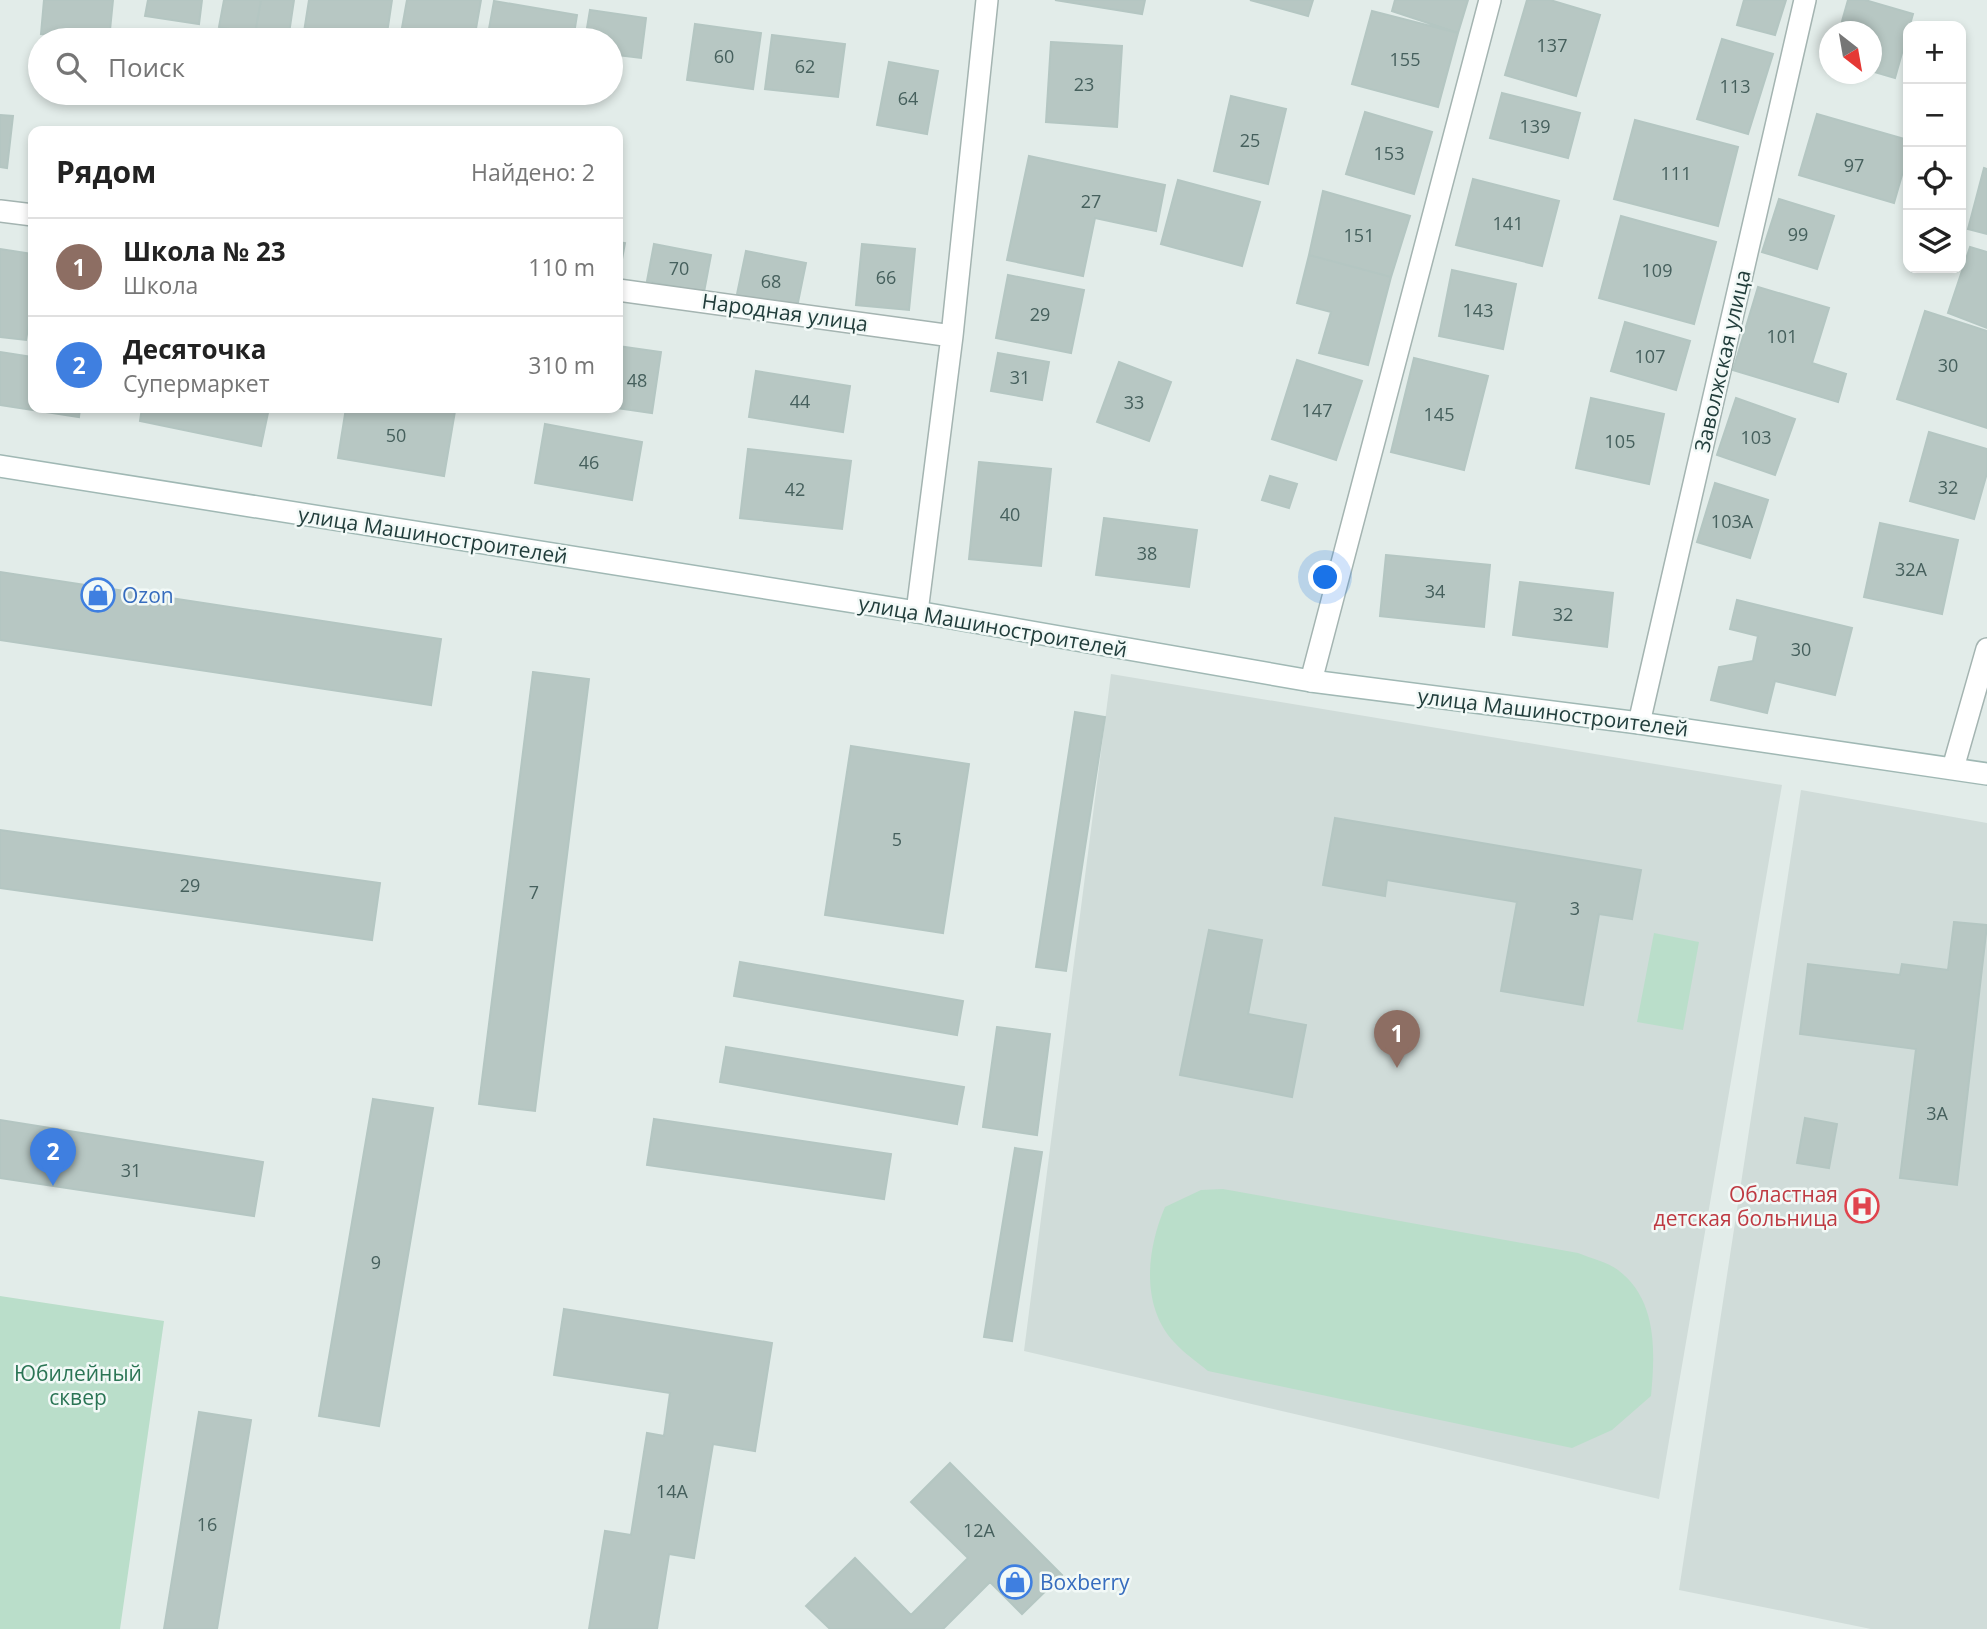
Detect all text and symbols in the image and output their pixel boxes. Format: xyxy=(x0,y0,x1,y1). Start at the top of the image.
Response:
north arrow xyxy=(1819,21,1882,84)
map controls xyxy=(1903,21,1966,273)
button: + xyxy=(1903,21,1966,84)
search box xyxy=(28,28,623,105)
house number: 137 xyxy=(1537,33,1567,57)
house number: 60 xyxy=(714,44,734,68)
house number: 155 xyxy=(1390,47,1420,71)
icon: search xyxy=(52,48,90,86)
text: Поиск xyxy=(108,49,185,85)
house number: 62 xyxy=(795,54,815,78)
house number: 23 xyxy=(1074,72,1094,96)
house number: 113 xyxy=(1720,74,1750,98)
button: − xyxy=(1903,84,1966,147)
house number: 64 xyxy=(898,86,918,110)
house number: 139 xyxy=(1520,114,1550,138)
house number: 25 xyxy=(1240,128,1260,152)
house number: 153 xyxy=(1374,141,1404,165)
button: locate xyxy=(1903,147,1966,210)
text: Рядом xyxy=(56,151,156,192)
house number: 97 xyxy=(1844,153,1864,177)
text: Найдено: 2 xyxy=(471,156,595,188)
house number: 111 xyxy=(1661,161,1691,185)
house number: 27 xyxy=(1081,189,1101,213)
button: layers xyxy=(1903,210,1966,273)
house number: 141 xyxy=(1493,211,1523,235)
house number: 99 xyxy=(1788,222,1808,246)
house number: 151 xyxy=(1344,223,1374,247)
text: Школа № 23 xyxy=(123,233,286,269)
text: 1 xyxy=(72,251,86,283)
text: 110 m xyxy=(528,251,595,283)
house number: 70 xyxy=(669,256,689,280)
house number: 109 xyxy=(1642,258,1672,282)
house number: 66 xyxy=(876,265,896,289)
street label: Заволжская улица xyxy=(1687,267,1757,455)
text: Школа xyxy=(123,269,198,301)
house number: 68 xyxy=(761,269,781,293)
street label: Народная улица xyxy=(700,286,870,338)
house number: 143 xyxy=(1463,298,1493,322)
house number: 29 xyxy=(1030,302,1050,326)
house number: 101 xyxy=(1767,324,1797,348)
text: Десяточка xyxy=(123,331,266,367)
house number: 107 xyxy=(1635,344,1665,368)
text: 2 xyxy=(72,349,86,381)
text: 310 m xyxy=(528,349,595,381)
house number: 30 xyxy=(1938,353,1958,377)
house number: 31 xyxy=(1010,365,1030,389)
text: Супермаркет xyxy=(123,367,270,399)
house number: 48 xyxy=(627,368,647,392)
house number: 44 xyxy=(790,389,810,413)
house number: 33 xyxy=(1124,390,1144,414)
house number: 147 xyxy=(1302,398,1332,422)
house number: 145 xyxy=(1424,402,1454,426)
house number: 50 xyxy=(386,423,406,447)
house number: 103 xyxy=(1741,425,1771,449)
house number: 105 xyxy=(1605,429,1635,453)
house number: 46 xyxy=(579,450,599,474)
house number: 32 xyxy=(1938,475,1958,499)
house number: 42 xyxy=(785,477,805,501)
street label: улица Машиностроителей xyxy=(296,500,570,570)
house number: 40 xyxy=(1000,502,1020,526)
house number: 103А xyxy=(1711,509,1754,533)
house number: 38 xyxy=(1137,541,1157,565)
house number: 32А xyxy=(1895,557,1928,581)
your location xyxy=(1308,560,1342,594)
shop icon: Ozon xyxy=(79,576,117,614)
house number: 34 xyxy=(1425,579,1445,603)
place label: Ozon xyxy=(122,581,174,609)
street label: улица Машиностроителей xyxy=(856,589,1130,663)
house number: 32 xyxy=(1553,602,1573,626)
house number: 30 xyxy=(1791,637,1811,661)
street label: улица Машиностроителей xyxy=(1416,682,1690,742)
house number: 5 xyxy=(892,827,902,851)
house number: 29 xyxy=(180,873,200,897)
house number: 7 xyxy=(529,880,539,904)
house number: 3 xyxy=(1570,896,1580,920)
pin: 1 xyxy=(1374,1010,1420,1068)
house number: 3А xyxy=(1926,1101,1948,1125)
pin: 2 xyxy=(30,1128,76,1186)
house number: 31 xyxy=(121,1158,141,1182)
place label: Областная детская больница xyxy=(1654,1180,1838,1232)
hospital icon: Областная детская больница xyxy=(1843,1187,1881,1225)
house number: 9 xyxy=(371,1250,381,1274)
park label: Юбилейный сквер xyxy=(14,1359,142,1411)
house number: 14А xyxy=(656,1479,689,1503)
house number: 16 xyxy=(197,1512,217,1536)
house number: 12А xyxy=(963,1518,996,1542)
shop icon: Boxberry xyxy=(996,1563,1034,1601)
place label: Boxberry xyxy=(1040,1568,1130,1596)

